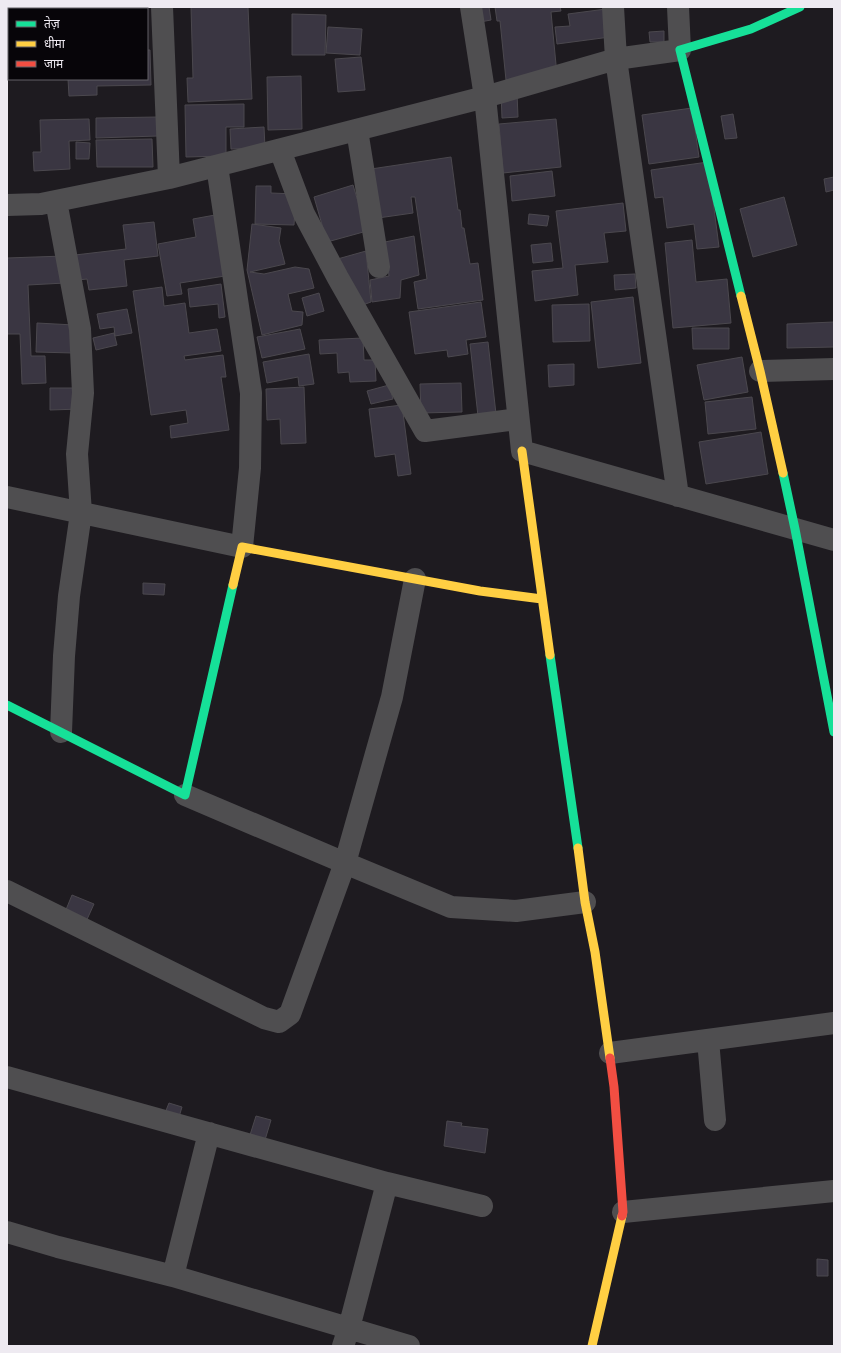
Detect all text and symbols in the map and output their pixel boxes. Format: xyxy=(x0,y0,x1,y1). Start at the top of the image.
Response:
legend xyxy=(8,8,148,80)
text: तेज़ xyxy=(44,16,61,30)
text: धीमा xyxy=(44,36,66,50)
text: जाम xyxy=(44,56,64,70)

